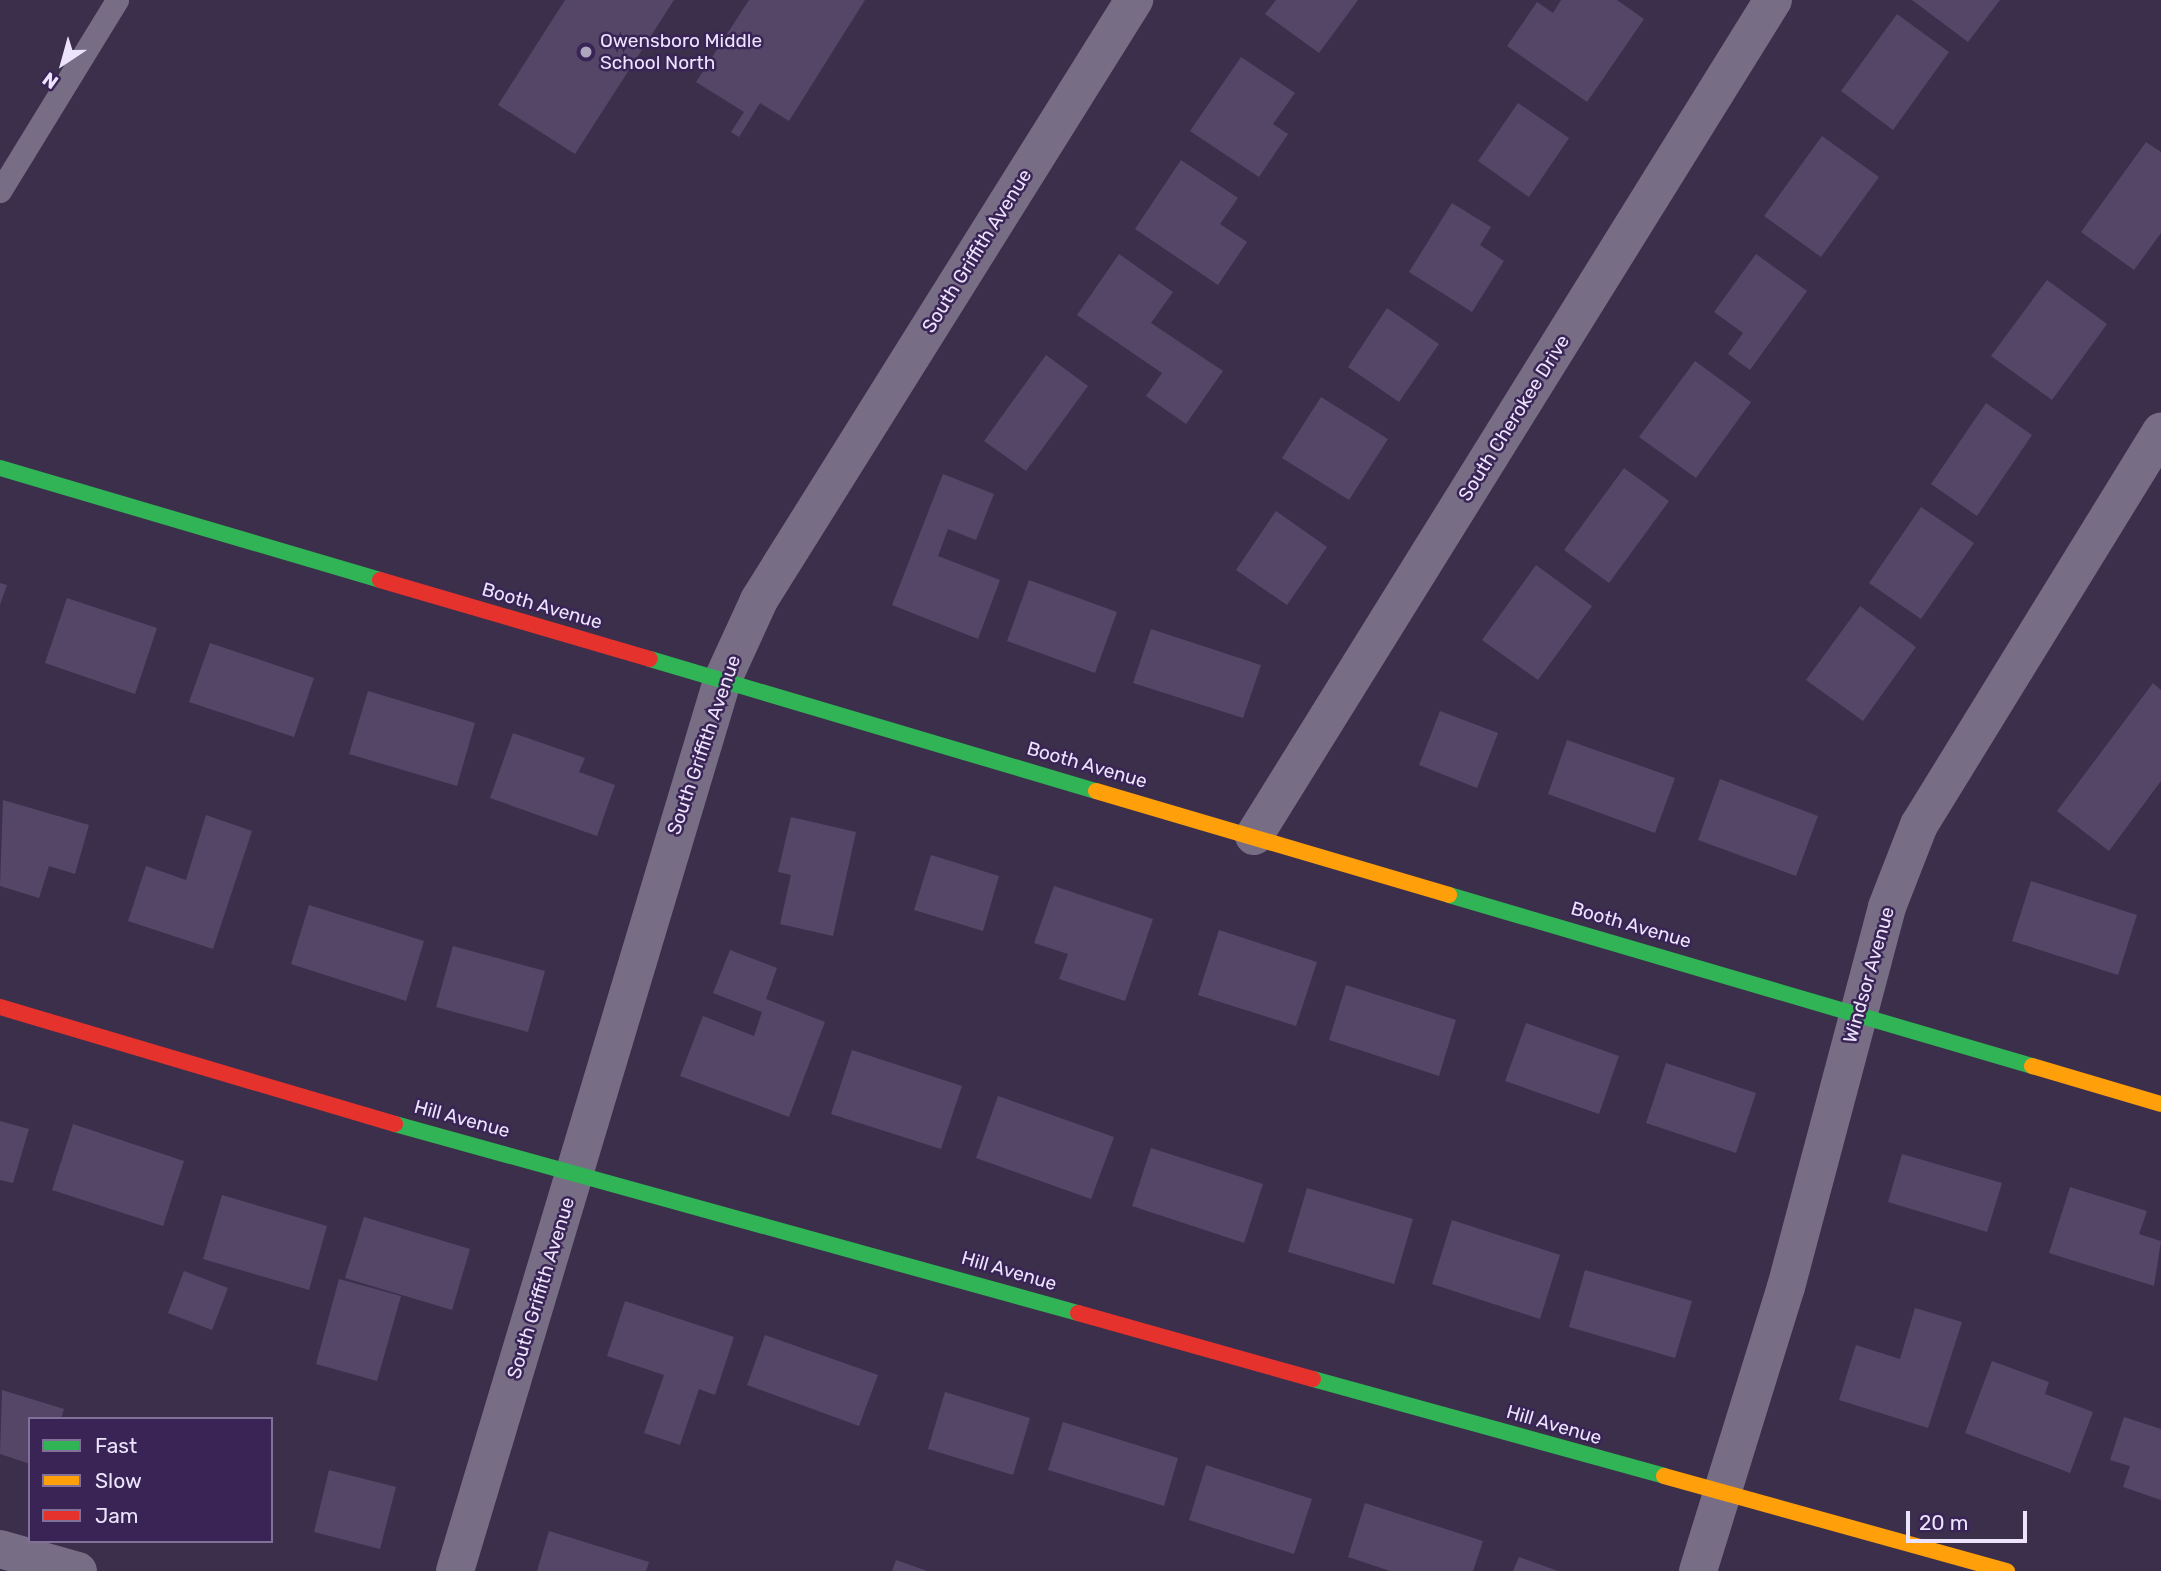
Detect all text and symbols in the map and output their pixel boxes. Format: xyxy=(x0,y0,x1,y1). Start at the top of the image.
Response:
north arrow xyxy=(28,28,98,98)
place label: Owensboro Middle School North xyxy=(600,30,762,74)
marker: Owensboro Middle School North xyxy=(578,44,594,60)
text: N xyxy=(38,67,63,94)
street label: South Griffith Avenue xyxy=(917,165,1037,337)
street label: South Cherokee Drive xyxy=(1454,331,1574,505)
street label: Booth Avenue xyxy=(479,578,605,634)
street label: South Griffith Avenue xyxy=(662,652,746,838)
street label: Booth Avenue xyxy=(1024,737,1150,793)
street label: Booth Avenue xyxy=(1568,897,1694,953)
street label: Windsor Avenue xyxy=(1839,904,1899,1046)
street label: Hill Avenue xyxy=(411,1095,513,1143)
street label: South Griffith Avenue xyxy=(502,1194,580,1382)
street label: Hill Avenue xyxy=(958,1246,1060,1296)
street label: Hill Avenue xyxy=(1503,1400,1605,1450)
legend xyxy=(28,1417,273,1543)
text: Fast xyxy=(95,1433,137,1458)
text: Slow xyxy=(95,1468,142,1493)
scale bar xyxy=(1909,1498,2030,1542)
text: Jam xyxy=(95,1503,139,1528)
text: 20 m xyxy=(1919,1510,1968,1535)

